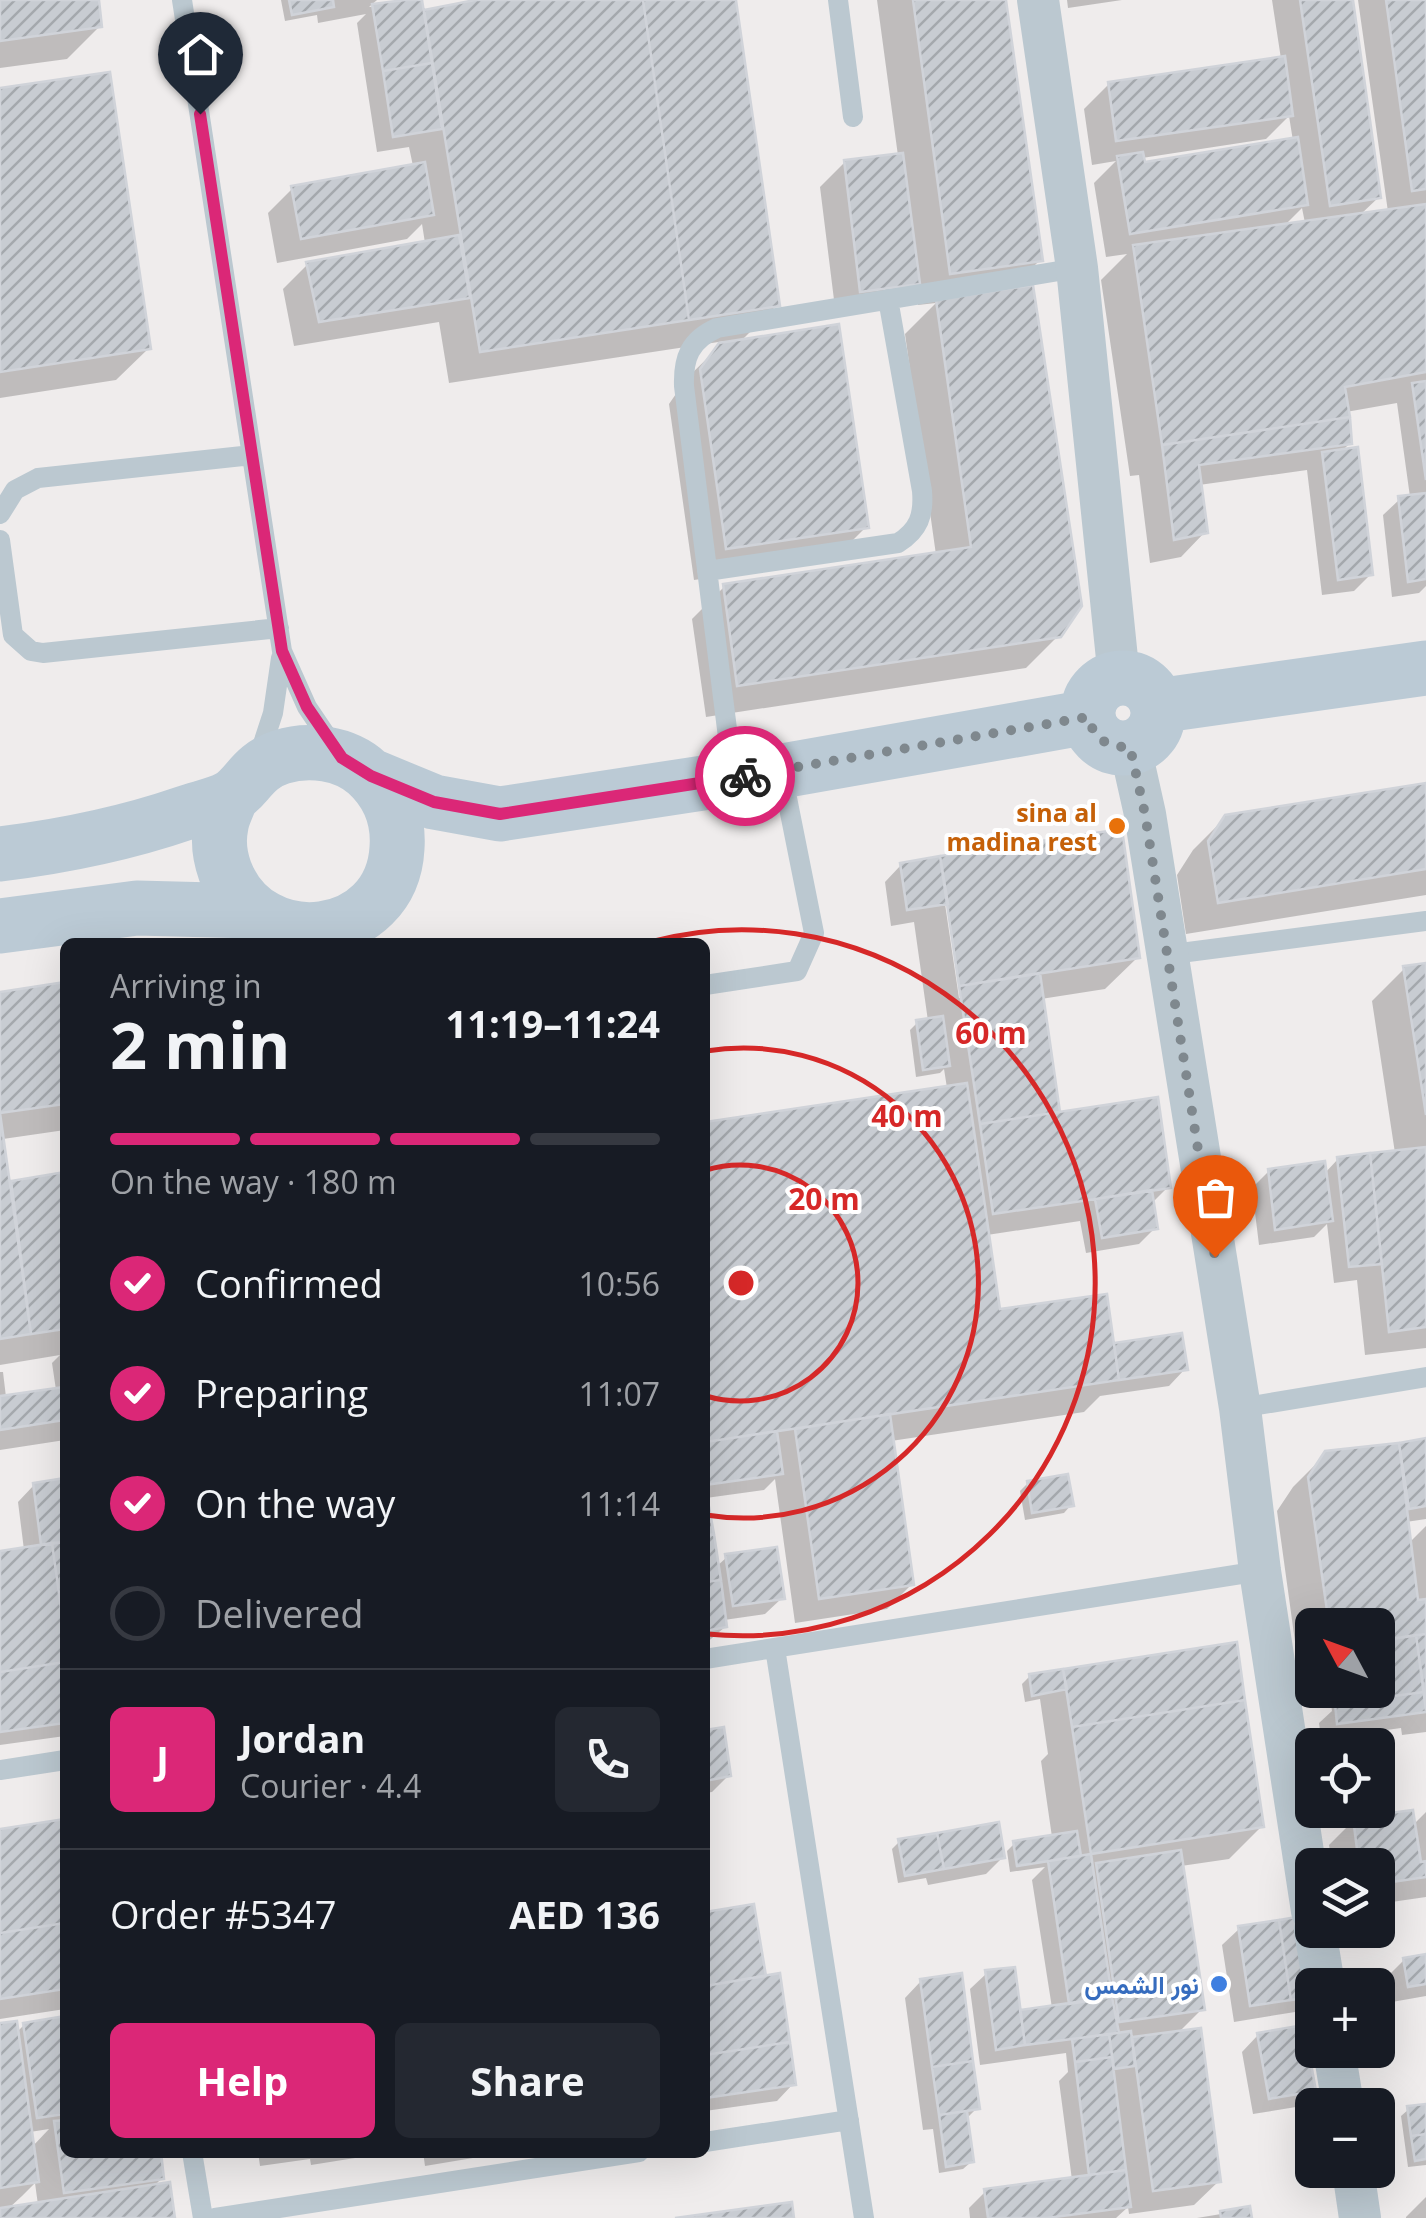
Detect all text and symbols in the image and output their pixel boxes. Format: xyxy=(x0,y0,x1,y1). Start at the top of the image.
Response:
pin xyxy=(158,12,243,115)
icon: home xyxy=(173,27,228,82)
courier xyxy=(695,726,795,826)
icon: bike xyxy=(718,749,773,804)
place label: sina al madina rest xyxy=(946,795,1097,858)
marker: sina al madina rest xyxy=(1106,815,1128,837)
text: Arriving in xyxy=(110,964,262,1007)
text: 11:19–11:24 xyxy=(446,997,660,1049)
text: 2 min xyxy=(110,1000,290,1088)
text: 60 m xyxy=(955,1012,1027,1053)
text: 40 m xyxy=(871,1095,943,1136)
pin xyxy=(1173,1155,1258,1258)
text: On the way · 180 m xyxy=(110,1160,397,1203)
icon: bag xyxy=(1188,1170,1243,1225)
text: 20 m xyxy=(788,1178,860,1219)
icon: check xyxy=(110,1256,165,1311)
text: Confirmed xyxy=(195,1257,383,1309)
text: 10:56 xyxy=(578,1262,660,1305)
centre of rings xyxy=(723,1265,759,1301)
icon: check xyxy=(110,1366,165,1421)
text: Preparing xyxy=(195,1367,368,1419)
text: 11:07 xyxy=(578,1372,660,1415)
icon: check xyxy=(110,1476,165,1531)
text: On the way xyxy=(195,1477,395,1529)
text: 11:14 xyxy=(578,1482,660,1525)
text: Delivered xyxy=(195,1587,364,1639)
north arrow xyxy=(1295,1608,1395,1708)
map controls xyxy=(1295,1608,1395,2188)
button: phone xyxy=(555,1707,660,1812)
text: Jordan xyxy=(240,1712,365,1764)
button: locate xyxy=(1295,1728,1395,1828)
text: J xyxy=(156,1733,169,1785)
text: Courier · 4.4 xyxy=(240,1764,421,1807)
button: layers xyxy=(1295,1848,1395,1948)
text: Order #5347 xyxy=(110,1888,337,1940)
text: AED 136 xyxy=(509,1888,660,1940)
place label: نور الشمس xyxy=(1084,1967,1199,2001)
button: + xyxy=(1295,1968,1395,2068)
marker: نور الشمس xyxy=(1208,1973,1230,1995)
button: Help xyxy=(110,2023,375,2138)
button: Share xyxy=(395,2023,660,2138)
button: − xyxy=(1295,2088,1395,2188)

